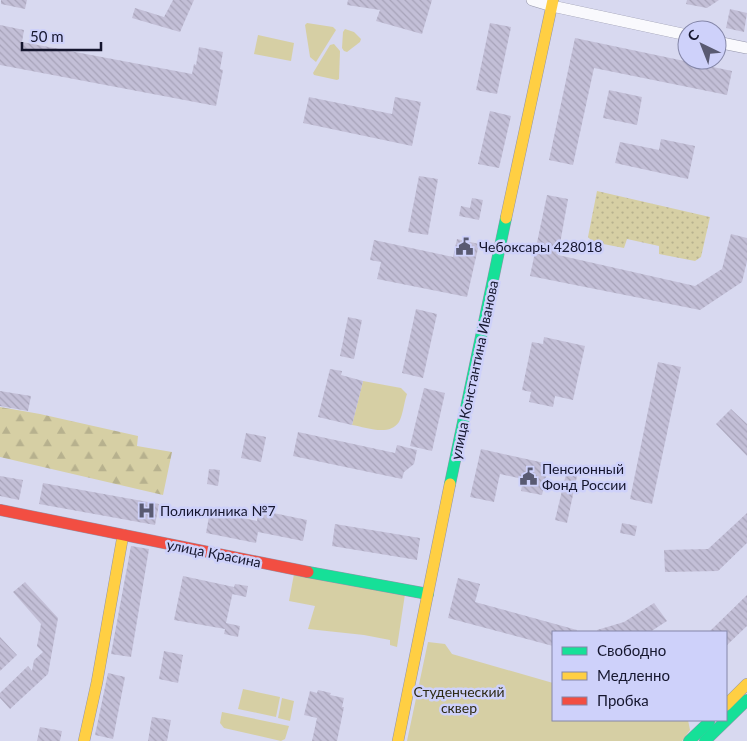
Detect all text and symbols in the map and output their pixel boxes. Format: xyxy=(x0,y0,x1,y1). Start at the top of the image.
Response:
scale bar xyxy=(22,20,101,52)
north arrow xyxy=(677,20,727,70)
text: С xyxy=(684,25,703,45)
text: 50 m xyxy=(30,27,64,45)
public building icon: Чебоксары 428018 xyxy=(455,236,475,256)
place label: Чебоксары 428018 xyxy=(479,238,602,255)
street label: улица Константина Иванова xyxy=(447,279,501,461)
place label: Пенсионный Фонд России xyxy=(542,460,626,493)
public building icon: Пенсионный Фонд России xyxy=(518,466,538,486)
hospital icon: Поликлиника №7 xyxy=(136,500,156,520)
place label: Поликлиника №7 xyxy=(160,502,276,519)
street label: улица Красина xyxy=(166,536,263,570)
legend xyxy=(552,631,727,721)
text: Свободно xyxy=(597,641,666,659)
text: Медленно xyxy=(597,666,670,684)
park label: Студенческий сквер xyxy=(413,683,505,716)
text: Пробка xyxy=(597,691,649,709)

